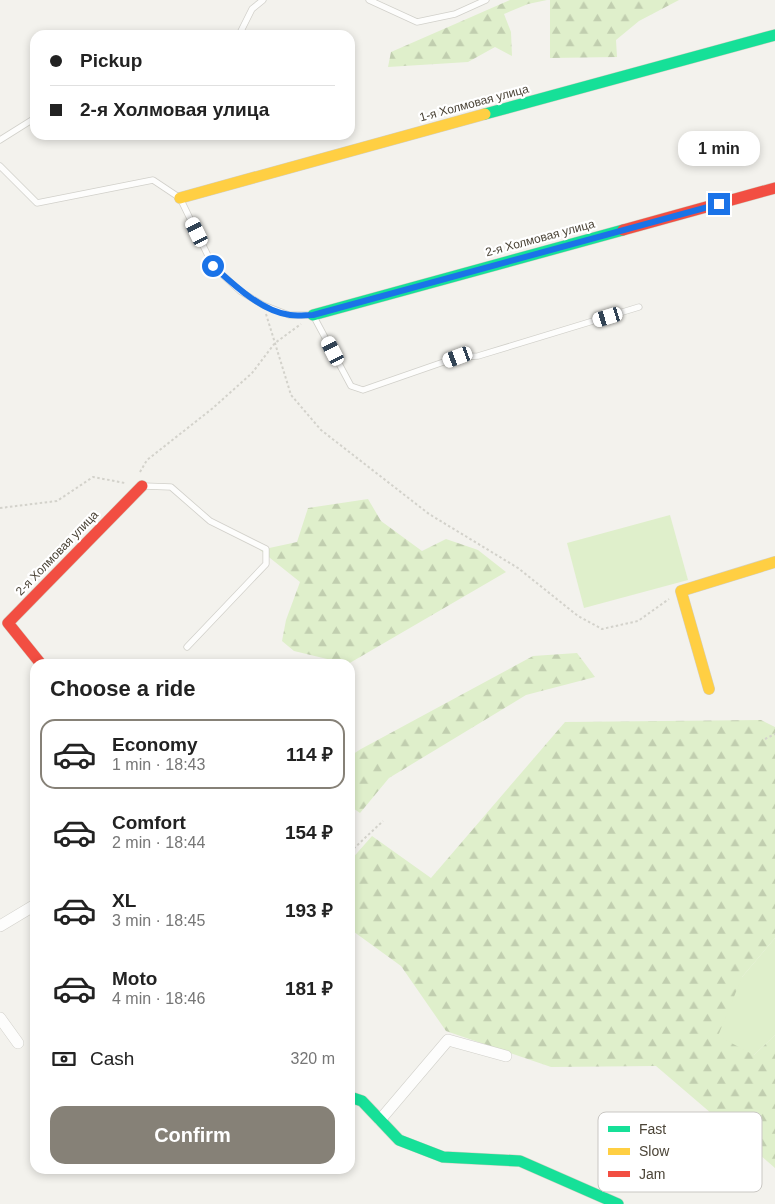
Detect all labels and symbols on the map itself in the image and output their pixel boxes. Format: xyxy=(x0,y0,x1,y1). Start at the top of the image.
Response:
street label: 1-я Холмовая улица xyxy=(418,82,530,124)
callout: 1 min xyxy=(678,132,760,166)
route end xyxy=(708,193,730,215)
car xyxy=(183,215,210,249)
street label: 2-я Холмовая улица xyxy=(484,217,596,259)
route start xyxy=(202,255,224,277)
car xyxy=(591,305,624,329)
car xyxy=(319,334,346,368)
car xyxy=(441,345,474,369)
street label: 2-я Холмовая улица xyxy=(13,507,101,598)
legend xyxy=(598,1112,762,1192)
text: Fast xyxy=(639,1121,666,1137)
text: Slow xyxy=(639,1143,670,1159)
text: Jam xyxy=(639,1166,665,1182)

